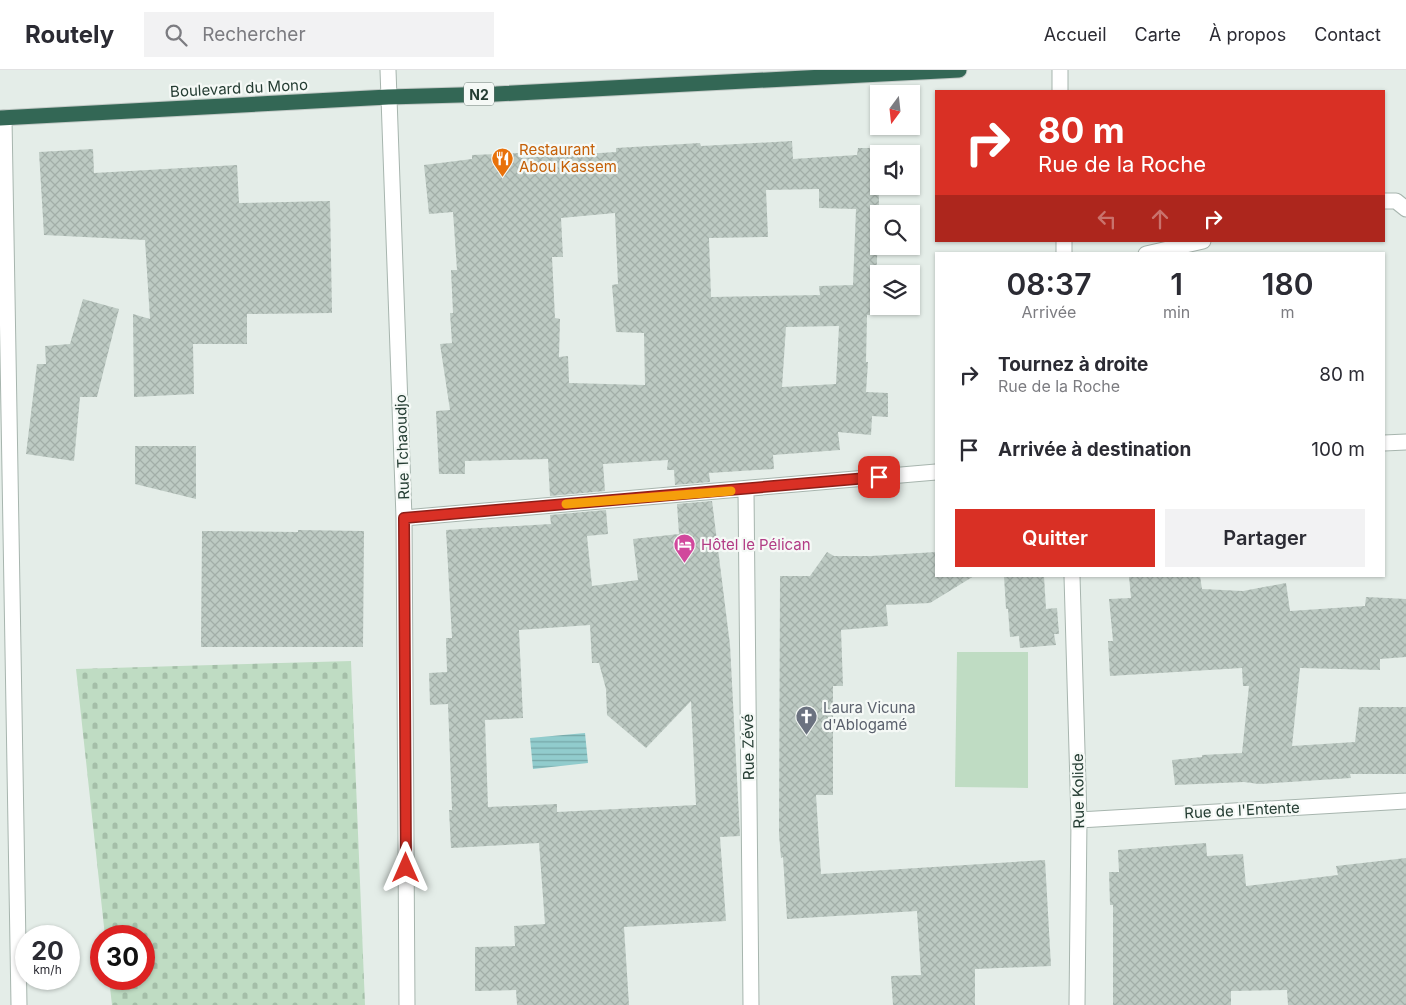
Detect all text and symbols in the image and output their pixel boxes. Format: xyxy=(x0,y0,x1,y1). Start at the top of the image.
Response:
search box xyxy=(144,12,494,57)
text: Routely xyxy=(25,20,114,49)
icon: search xyxy=(162,21,190,49)
text: Rechercher xyxy=(202,23,306,46)
text: Accueil xyxy=(1044,24,1107,45)
text: Carte xyxy=(1135,24,1181,45)
text: À propos xyxy=(1209,24,1286,45)
text: Contact xyxy=(1314,24,1381,45)
street label: Boulevard du Mono xyxy=(170,75,308,101)
road number: N2 xyxy=(464,82,494,106)
north arrow xyxy=(870,85,920,135)
map controls xyxy=(870,85,920,315)
text: 80 m xyxy=(1038,109,1125,151)
icon: right xyxy=(955,110,1020,175)
place label: Restaurant Abou Kassem xyxy=(519,140,617,176)
button: sound xyxy=(870,145,920,195)
restaurant icon: Restaurant Abou Kassem xyxy=(491,146,515,177)
text: Rue de la Roche xyxy=(1038,151,1206,177)
button: search xyxy=(870,205,920,255)
icon: left xyxy=(1093,205,1121,233)
icon: ahead xyxy=(1146,205,1174,233)
icon: right xyxy=(1199,205,1227,233)
button: layers xyxy=(870,265,920,315)
text: 08:37 xyxy=(1007,266,1091,302)
text: 1 xyxy=(1170,266,1183,302)
text: 180 xyxy=(1262,266,1313,302)
text: Arrivée xyxy=(1022,302,1076,322)
text: min xyxy=(1163,302,1190,322)
text: m xyxy=(1281,302,1295,322)
text: Tournez à droite xyxy=(998,353,1148,376)
icon: right xyxy=(955,361,983,389)
text: 80 m xyxy=(1319,363,1365,386)
text: Rue de la Roche xyxy=(998,376,1120,396)
street label: Rue Tchaoudjo xyxy=(391,394,413,500)
icon: arrive xyxy=(955,436,983,464)
text: Arrivée à destination xyxy=(998,438,1191,461)
text: 100 m xyxy=(1311,438,1365,461)
pin xyxy=(858,456,900,498)
icon: arrive xyxy=(865,463,893,491)
button: Quitter xyxy=(955,509,1155,567)
button: Partager xyxy=(1165,509,1365,567)
hotel icon: Hôtel le Pélican xyxy=(673,532,697,563)
place label: Hôtel le Pélican xyxy=(701,535,811,554)
place label: Laura Vicuna d'Ablogamé xyxy=(823,698,916,734)
church icon: Laura Vicuna d'Ablogamé xyxy=(795,704,819,735)
street label: Rue Zévé xyxy=(738,714,758,780)
street label: Rue Kolide xyxy=(1068,753,1088,829)
street label: Rue de l'Entente xyxy=(1184,797,1300,823)
position arrow xyxy=(379,841,431,893)
speed limit sign: 30 xyxy=(90,925,155,990)
text: 20 xyxy=(31,936,64,966)
text: km/h xyxy=(33,962,62,977)

